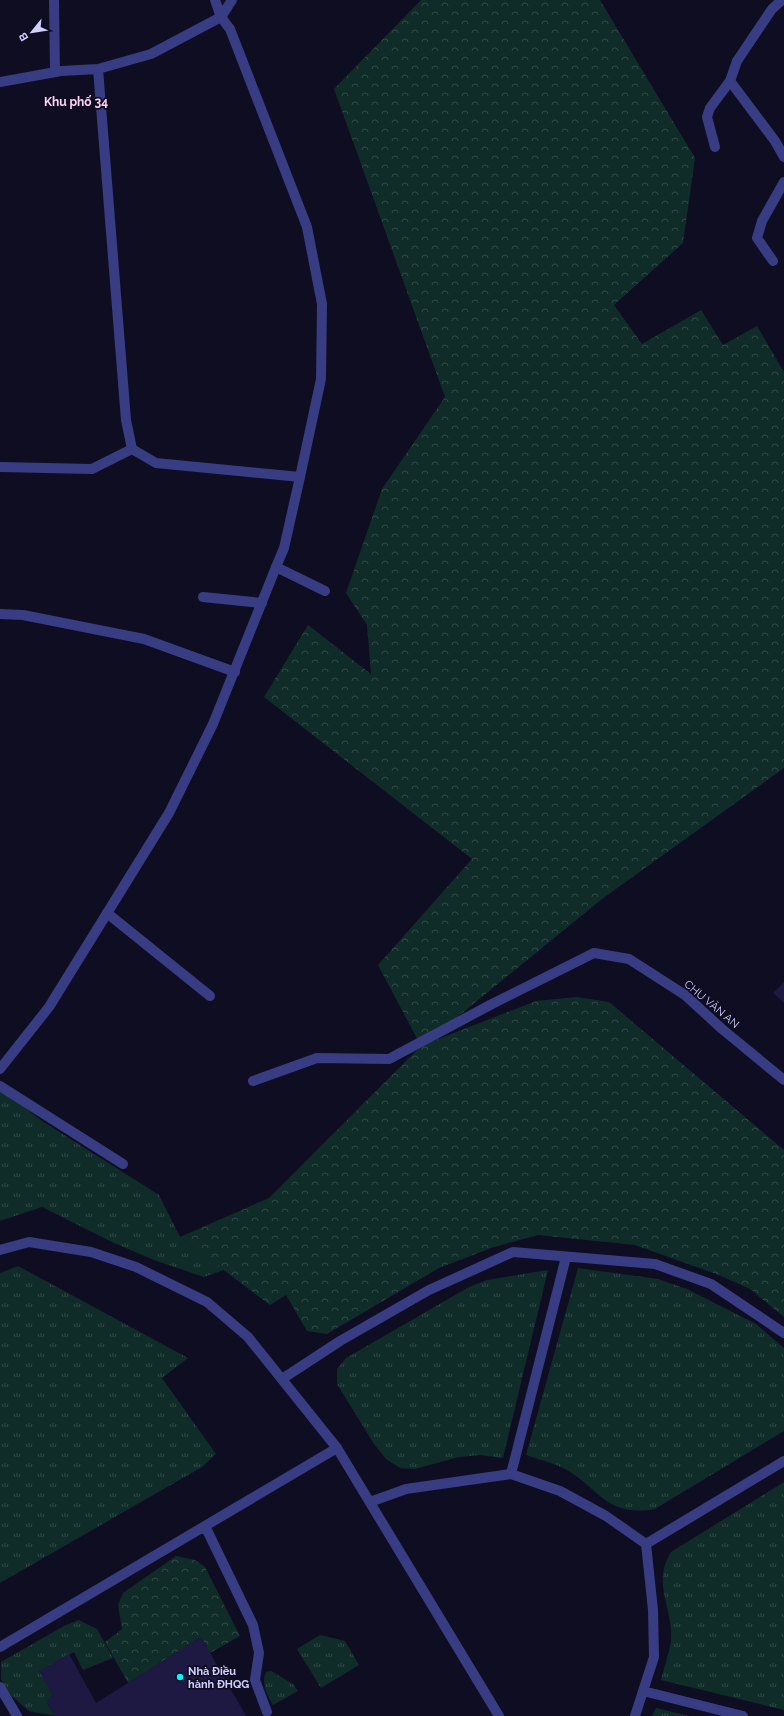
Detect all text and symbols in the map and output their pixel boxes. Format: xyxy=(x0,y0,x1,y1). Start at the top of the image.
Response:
north arrow xyxy=(12,12,52,52)
text: B xyxy=(16,30,31,43)
district label: Khu phố 34 xyxy=(44,95,108,109)
street label: CHU VĂN AN xyxy=(682,977,742,1031)
place label: Nhà Điều hành ĐHQG xyxy=(188,1665,249,1691)
marker: Nhà Điều hành ĐHQG xyxy=(175,1672,185,1682)

